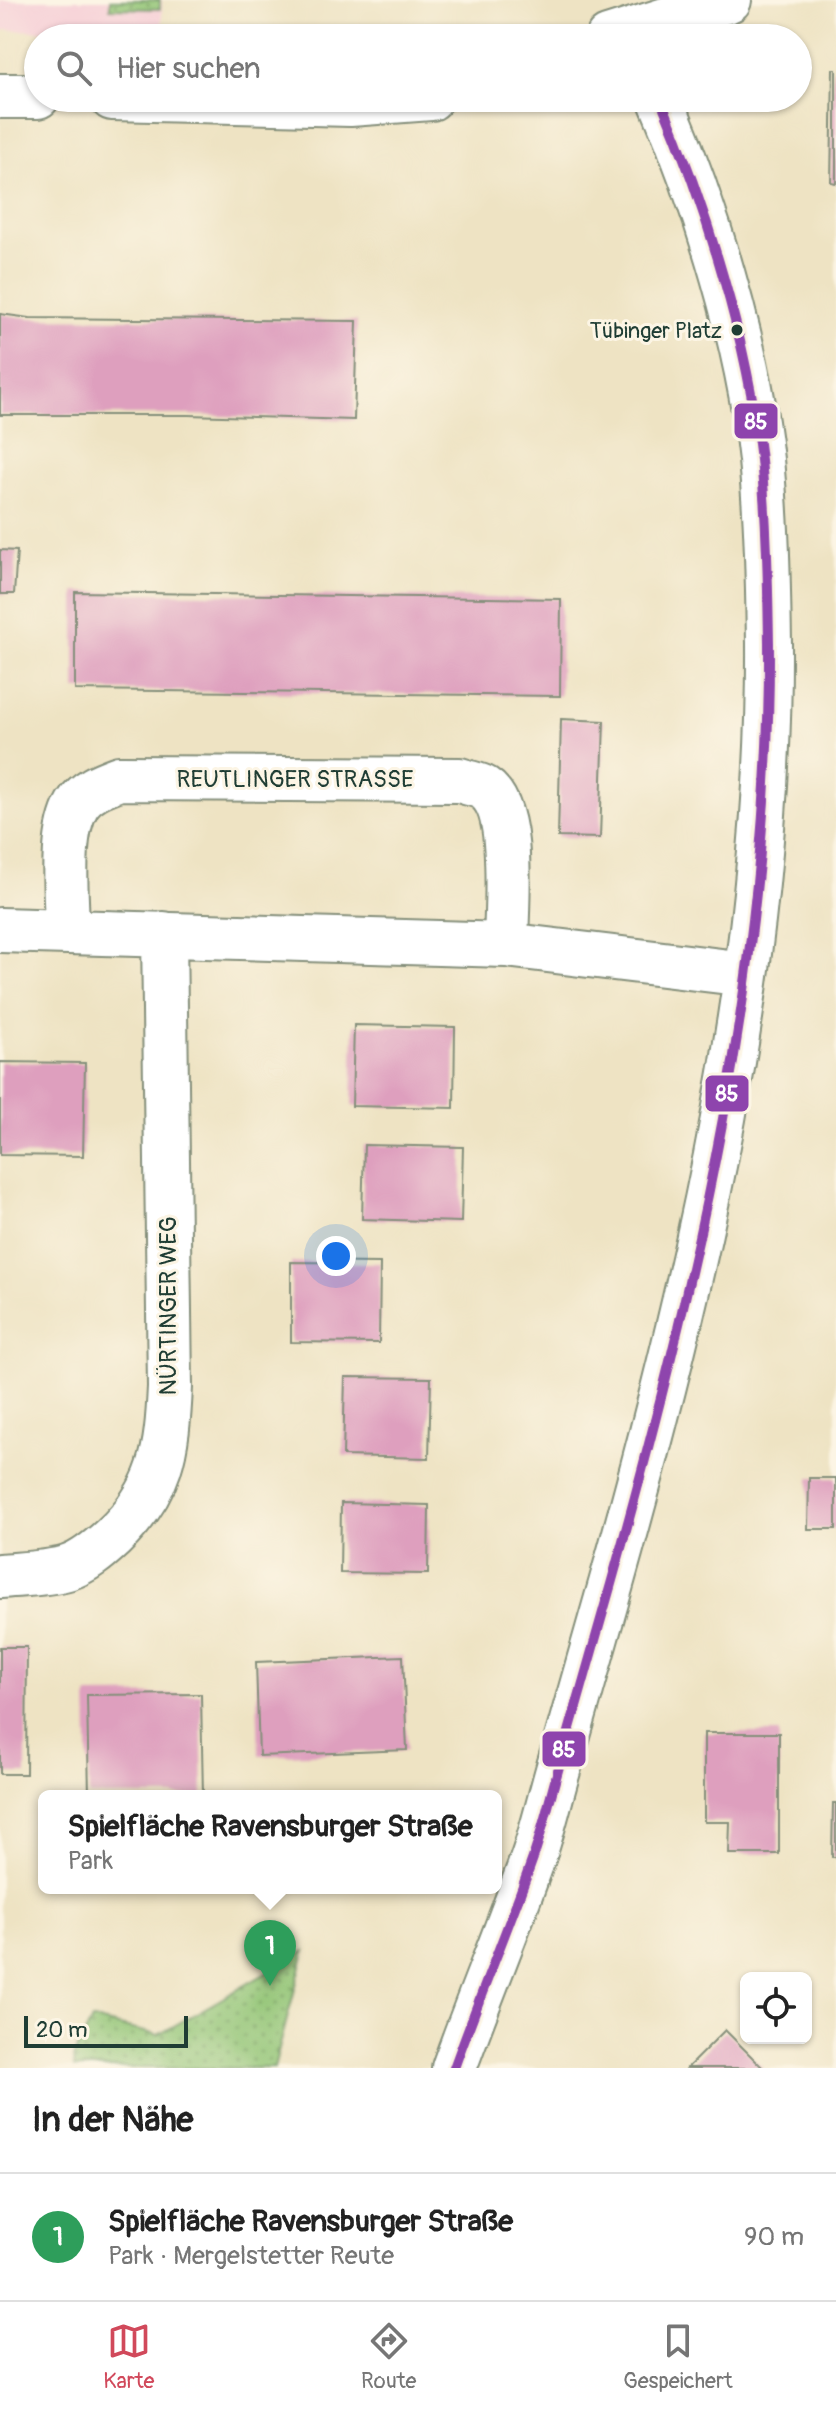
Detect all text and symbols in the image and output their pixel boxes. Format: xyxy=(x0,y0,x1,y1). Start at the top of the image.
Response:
search box xyxy=(24,24,812,112)
icon: search xyxy=(52,46,96,90)
text: Hier suchen xyxy=(116,50,261,87)
place label: Tübinger Platz xyxy=(590,317,722,345)
marker: Tübinger Platz xyxy=(729,322,745,338)
line badge: 85 xyxy=(733,402,779,440)
text: 85 xyxy=(744,408,768,436)
street label: REUTLINGER STRASSE xyxy=(177,765,413,794)
line badge: 85 xyxy=(704,1074,750,1113)
text: 85 xyxy=(715,1080,739,1108)
street label: NÜRTINGER WEG xyxy=(154,1216,183,1396)
your location xyxy=(316,1236,356,1276)
line badge: 85 xyxy=(541,1730,587,1768)
text: 85 xyxy=(552,1736,576,1764)
popup xyxy=(38,1790,502,1894)
text: Spielfläche Ravensburger Straße xyxy=(68,1808,472,1845)
text: Park xyxy=(68,1845,113,1877)
pin: 1 xyxy=(244,1920,296,1986)
map controls xyxy=(740,1972,812,2044)
button: locate xyxy=(740,1972,812,2044)
scale bar xyxy=(24,2012,188,2048)
text: 20 m xyxy=(36,2016,88,2044)
text: In der Nähe xyxy=(32,2099,193,2142)
text: Spielfläche Ravensburger Straße xyxy=(108,2203,513,2240)
text: 1 xyxy=(53,2221,63,2253)
text: 90 m xyxy=(744,2221,804,2253)
text: Park · Mergelstetter Reute xyxy=(108,2240,394,2272)
tab: Karte xyxy=(103,2319,154,2395)
tab: Route xyxy=(361,2319,416,2395)
tab: Gespeichert xyxy=(623,2319,733,2395)

